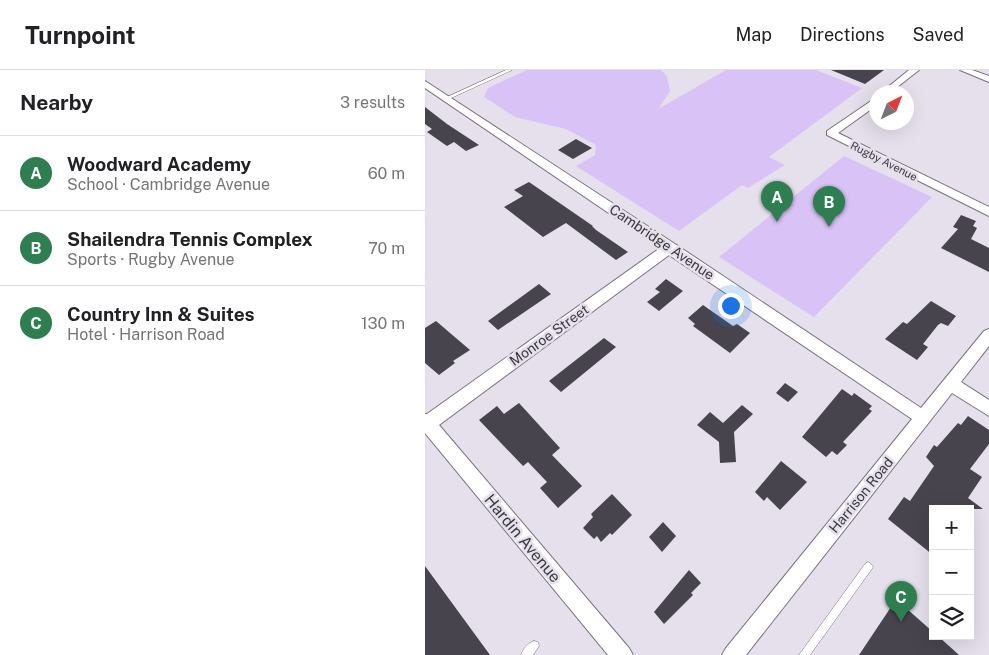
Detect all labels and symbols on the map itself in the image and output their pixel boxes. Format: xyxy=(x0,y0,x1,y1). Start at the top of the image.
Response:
north arrow xyxy=(869,85,914,130)
street label: Rugby Avenue xyxy=(849,139,919,183)
pin: A xyxy=(761,181,793,222)
pin: B xyxy=(813,186,845,227)
street label: Cambridge Avenue xyxy=(607,201,717,283)
your location xyxy=(718,293,744,319)
street label: Monroe Street xyxy=(506,301,592,369)
street label: Harrison Road xyxy=(826,454,896,536)
street label: Hardin Avenue xyxy=(480,490,565,586)
pin: C xyxy=(885,581,917,622)

